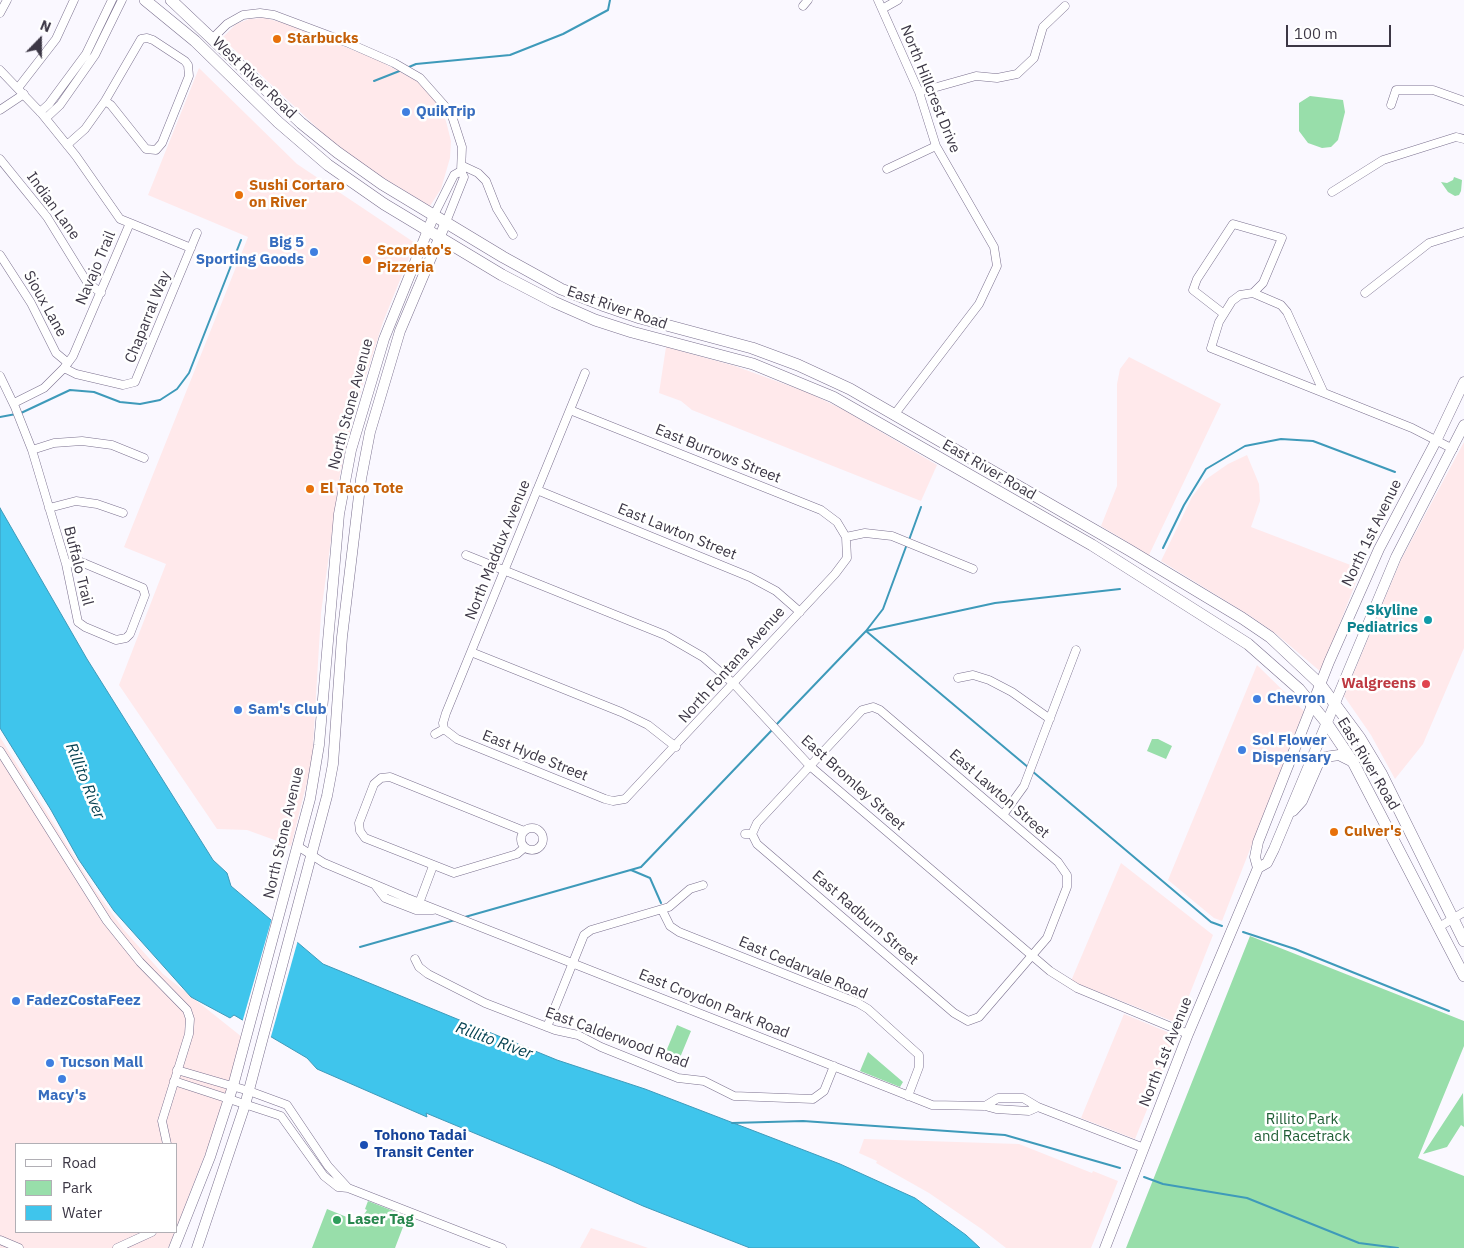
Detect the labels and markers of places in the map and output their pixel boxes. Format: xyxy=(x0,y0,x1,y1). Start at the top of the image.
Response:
place label: Starbucks xyxy=(287,30,359,48)
marker: Starbucks xyxy=(271,33,283,45)
place label: QuikTrip xyxy=(416,103,476,121)
marker: QuikTrip xyxy=(400,106,412,118)
place label: Sushi Cortaro on River xyxy=(249,177,345,212)
marker: Sushi Cortaro on River xyxy=(233,189,245,201)
place label: Big 5 Sporting Goods xyxy=(196,234,304,269)
place label: Scordato's Pizzeria xyxy=(377,242,451,277)
marker: Big 5 Sporting Goods xyxy=(308,246,320,258)
marker: Scordato's Pizzeria xyxy=(361,254,373,266)
place label: El Taco Tote xyxy=(320,480,403,498)
marker: El Taco Tote xyxy=(304,483,316,495)
place label: Skyline Pediatrics xyxy=(1347,602,1418,637)
marker: Skyline Pediatrics xyxy=(1422,614,1434,626)
place label: Walgreens xyxy=(1341,675,1416,693)
marker: Walgreens xyxy=(1420,678,1432,690)
place label: Chevron xyxy=(1267,690,1325,708)
marker: Chevron xyxy=(1251,693,1263,705)
place label: Sam's Club xyxy=(248,701,327,719)
marker: Sam's Club xyxy=(232,704,244,716)
place label: Sol Flower Dispensary xyxy=(1252,732,1331,767)
marker: Sol Flower Dispensary xyxy=(1236,744,1248,756)
place label: Culver's xyxy=(1344,823,1402,841)
marker: Culver's xyxy=(1328,826,1340,838)
place label: FadezCostaFeez xyxy=(26,992,141,1010)
marker: FadezCostaFeez xyxy=(10,995,22,1007)
place label: Tucson Mall xyxy=(60,1054,143,1072)
marker: Tucson Mall xyxy=(44,1057,56,1069)
marker: Macy's xyxy=(56,1073,68,1085)
place label: Macy's xyxy=(38,1087,86,1105)
place label: Tohono Tadai Transit Center xyxy=(374,1127,474,1162)
marker: Tohono Tadai Transit Center xyxy=(358,1139,370,1151)
place label: Laser Tag xyxy=(347,1211,414,1229)
marker: Laser Tag xyxy=(331,1214,343,1226)

